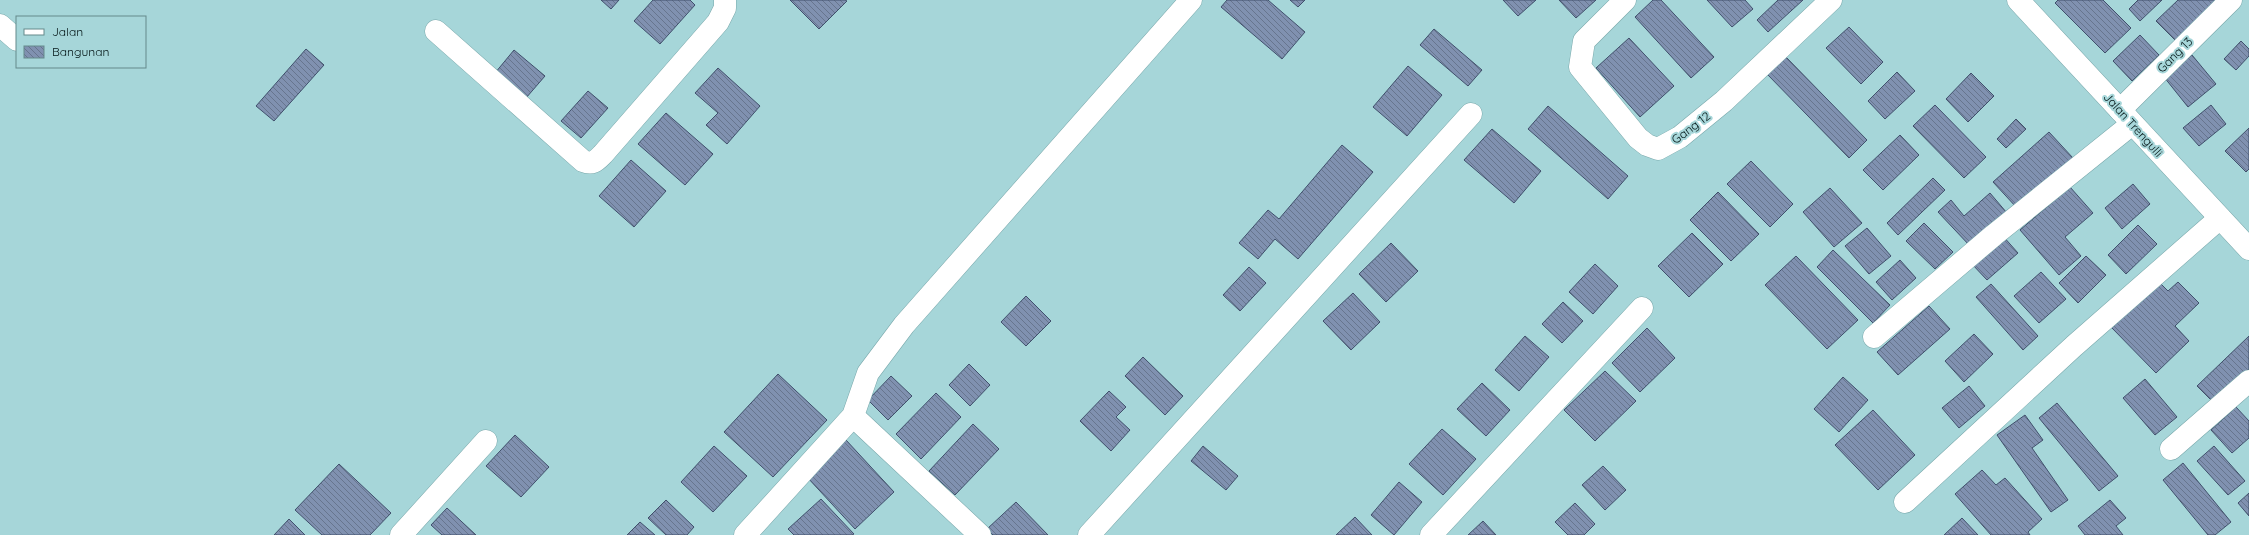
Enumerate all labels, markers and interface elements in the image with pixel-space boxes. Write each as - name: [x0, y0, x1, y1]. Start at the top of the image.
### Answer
- legend: [16, 16, 146, 68]
- text: Jalan: [52, 24, 83, 39]
- street label: Gang 13: [2154, 34, 2196, 76]
- text: Bangunan: [52, 44, 109, 59]
- street label: Jalan Trengulli: [2101, 89, 2166, 160]
- street label: Gang 12: [1668, 108, 1713, 147]

